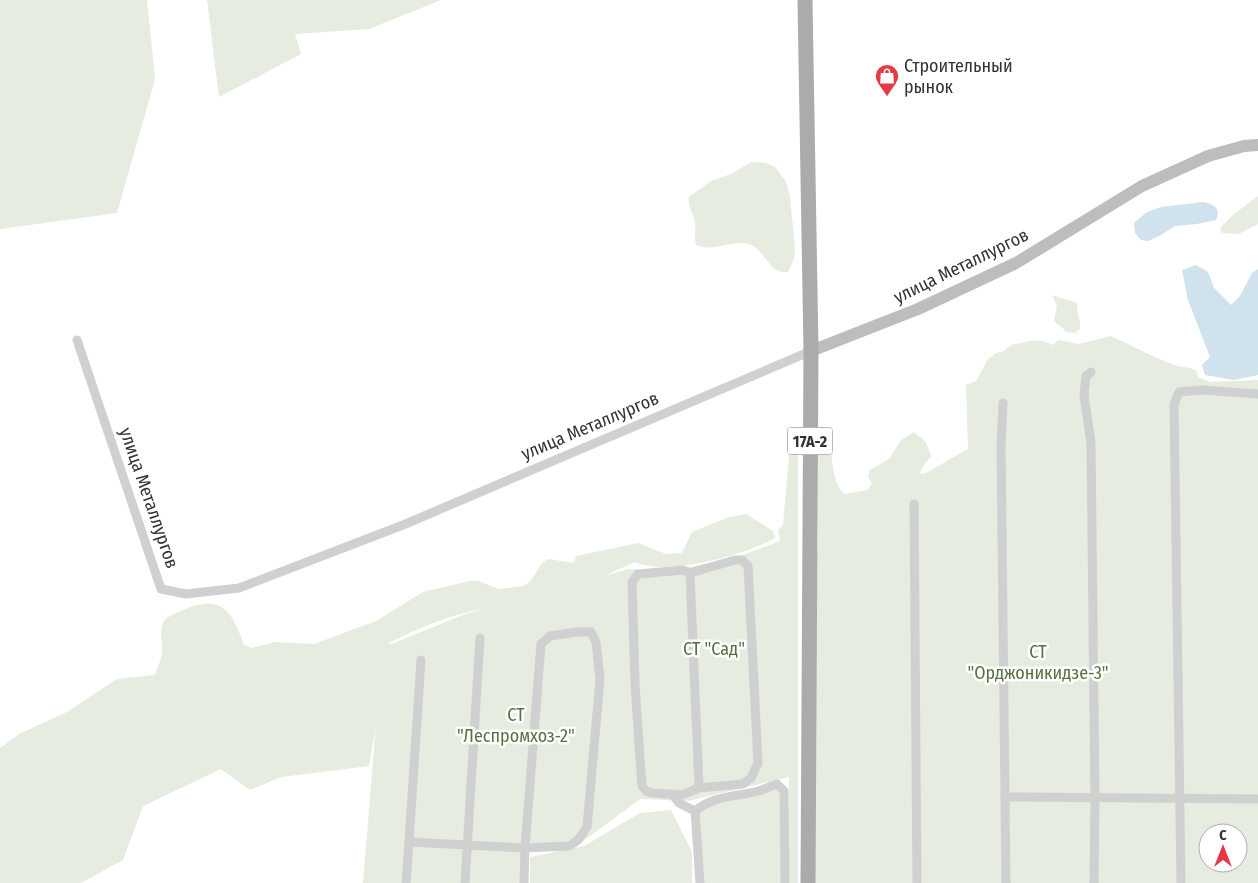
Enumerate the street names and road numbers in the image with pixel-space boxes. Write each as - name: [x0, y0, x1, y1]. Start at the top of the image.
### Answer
- street label: улица Металлургов: [890, 224, 1032, 308]
- street label: улица Металлургов: [518, 387, 662, 465]
- street label: улица Металлургов: [115, 425, 183, 571]
- road number: 17А-2: [788, 428, 832, 454]

